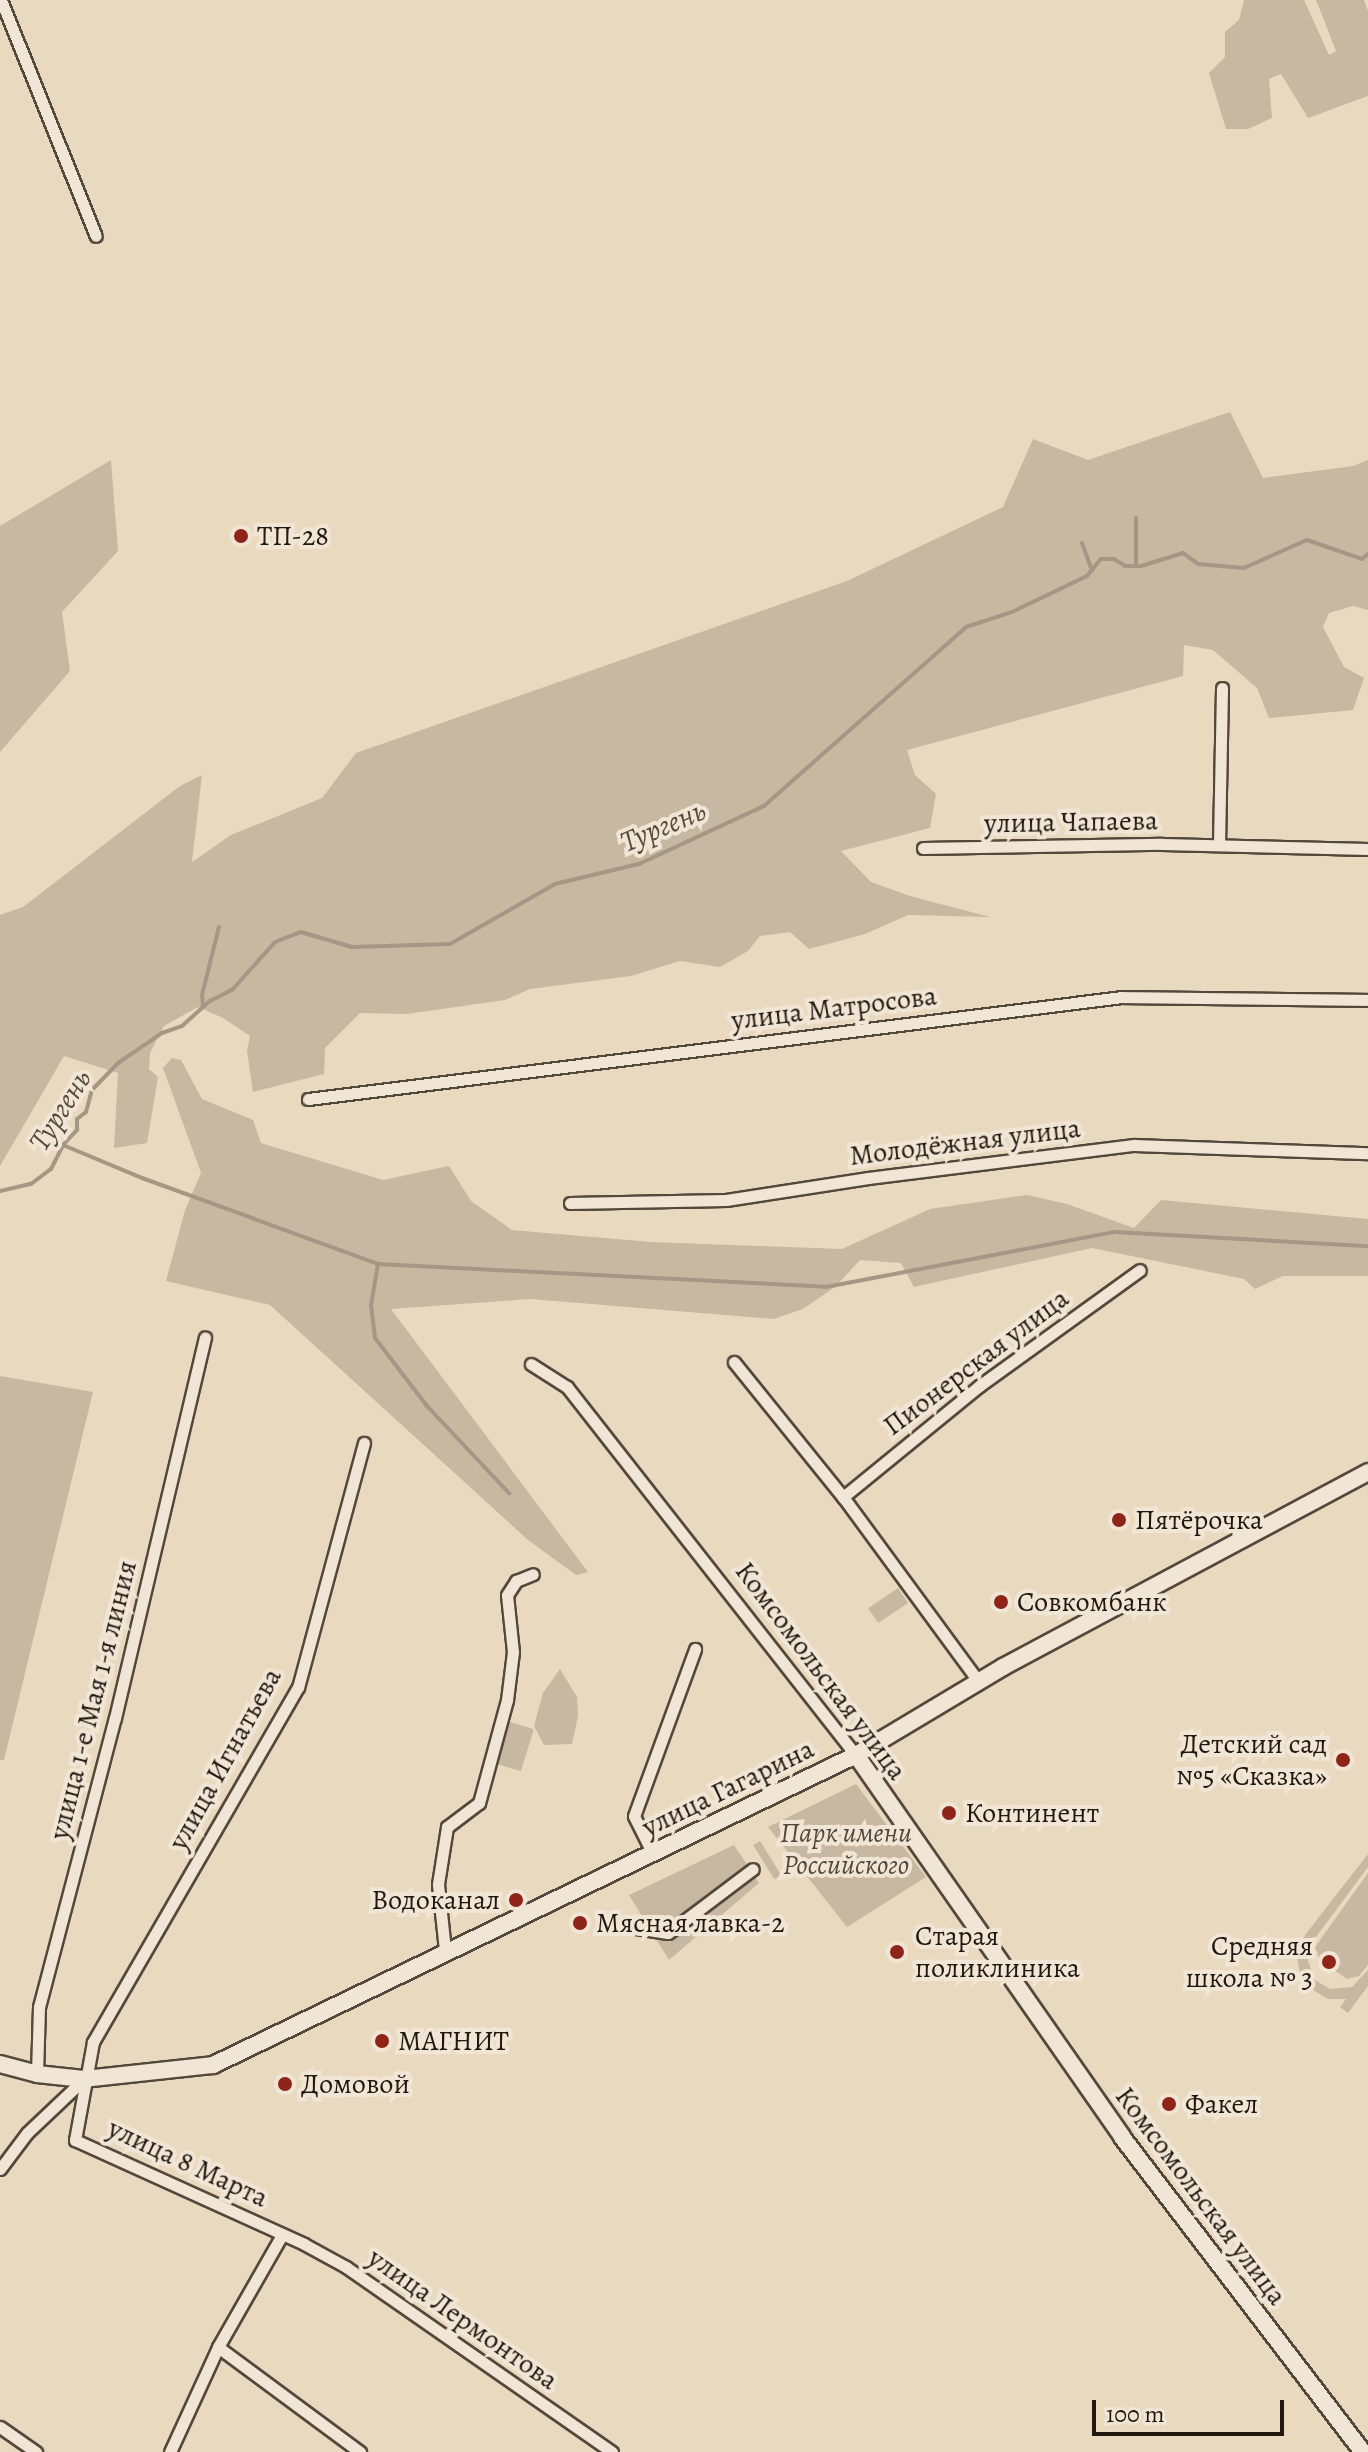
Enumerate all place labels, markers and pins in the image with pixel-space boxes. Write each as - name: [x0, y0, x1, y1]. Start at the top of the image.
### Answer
- place label: ТП-28: [257, 519, 329, 553]
- marker: ТП-28: [232, 527, 250, 545]
- place label: Пятёрочка: [1135, 1503, 1263, 1537]
- marker: Пятёрочка: [1110, 1511, 1128, 1529]
- place label: Совкомбанк: [1017, 1585, 1167, 1619]
- marker: Совкомбанк: [992, 1593, 1010, 1611]
- place label: Детский сад №5 «Сказка»: [1176, 1727, 1327, 1793]
- marker: Детский сад №5 «Сказка»: [1334, 1751, 1352, 1769]
- place label: Континент: [965, 1796, 1099, 1830]
- marker: Континент: [940, 1804, 958, 1822]
- place label: Водоканал: [371, 1883, 500, 1917]
- marker: Водоканал: [507, 1891, 525, 1909]
- place label: Мясная лавка-2: [596, 1906, 785, 1940]
- marker: Мясная лавка-2: [571, 1914, 589, 1932]
- place label: Старая поликлиника: [915, 1919, 1080, 1985]
- place label: Средняя школа № 3: [1186, 1929, 1313, 1995]
- marker: Старая поликлиника: [886, 1941, 908, 1963]
- marker: Средняя школа № 3: [1320, 1953, 1338, 1971]
- place label: МАГНИТ: [398, 2024, 509, 2058]
- marker: МАГНИТ: [373, 2032, 391, 2050]
- place label: Домовой: [301, 2067, 410, 2101]
- marker: Домовой: [276, 2075, 294, 2093]
- place label: Факел: [1185, 2087, 1258, 2121]
- marker: Факел: [1160, 2095, 1178, 2113]

